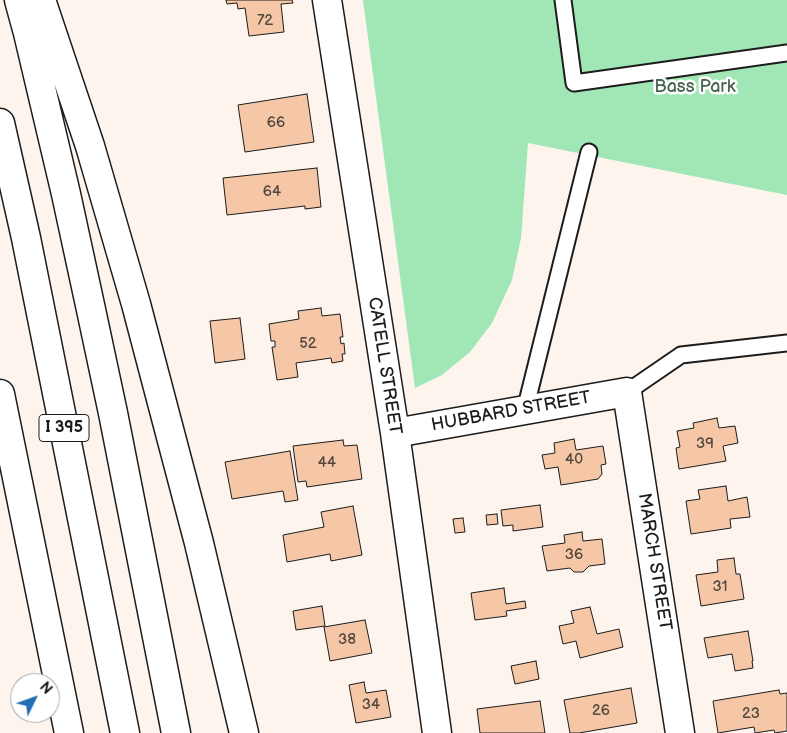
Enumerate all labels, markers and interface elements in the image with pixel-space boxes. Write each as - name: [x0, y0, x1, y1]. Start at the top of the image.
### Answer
- house number: 72: [257, 12, 273, 30]
- park label: Bass Park: [654, 76, 736, 98]
- house number: 66: [267, 114, 285, 132]
- house number: 64: [263, 183, 281, 201]
- street label: CATELL STREET: [362, 296, 406, 436]
- house number: 52: [299, 335, 317, 353]
- street label: HUBBARD STREET: [430, 387, 592, 437]
- road number: I 395: [39, 414, 89, 442]
- house number: 39: [696, 435, 714, 453]
- house number: 40: [565, 451, 583, 469]
- house number: 44: [318, 454, 336, 472]
- street label: MARCH STREET: [632, 492, 676, 632]
- house number: 36: [565, 546, 583, 564]
- house number: 31: [712, 578, 728, 596]
- house number: 38: [338, 631, 356, 649]
- north arrow: [10, 673, 60, 723]
- text: N: [36, 679, 56, 698]
- house number: 34: [362, 696, 380, 714]
- house number: 26: [592, 702, 610, 720]
- house number: 23: [742, 705, 760, 723]

